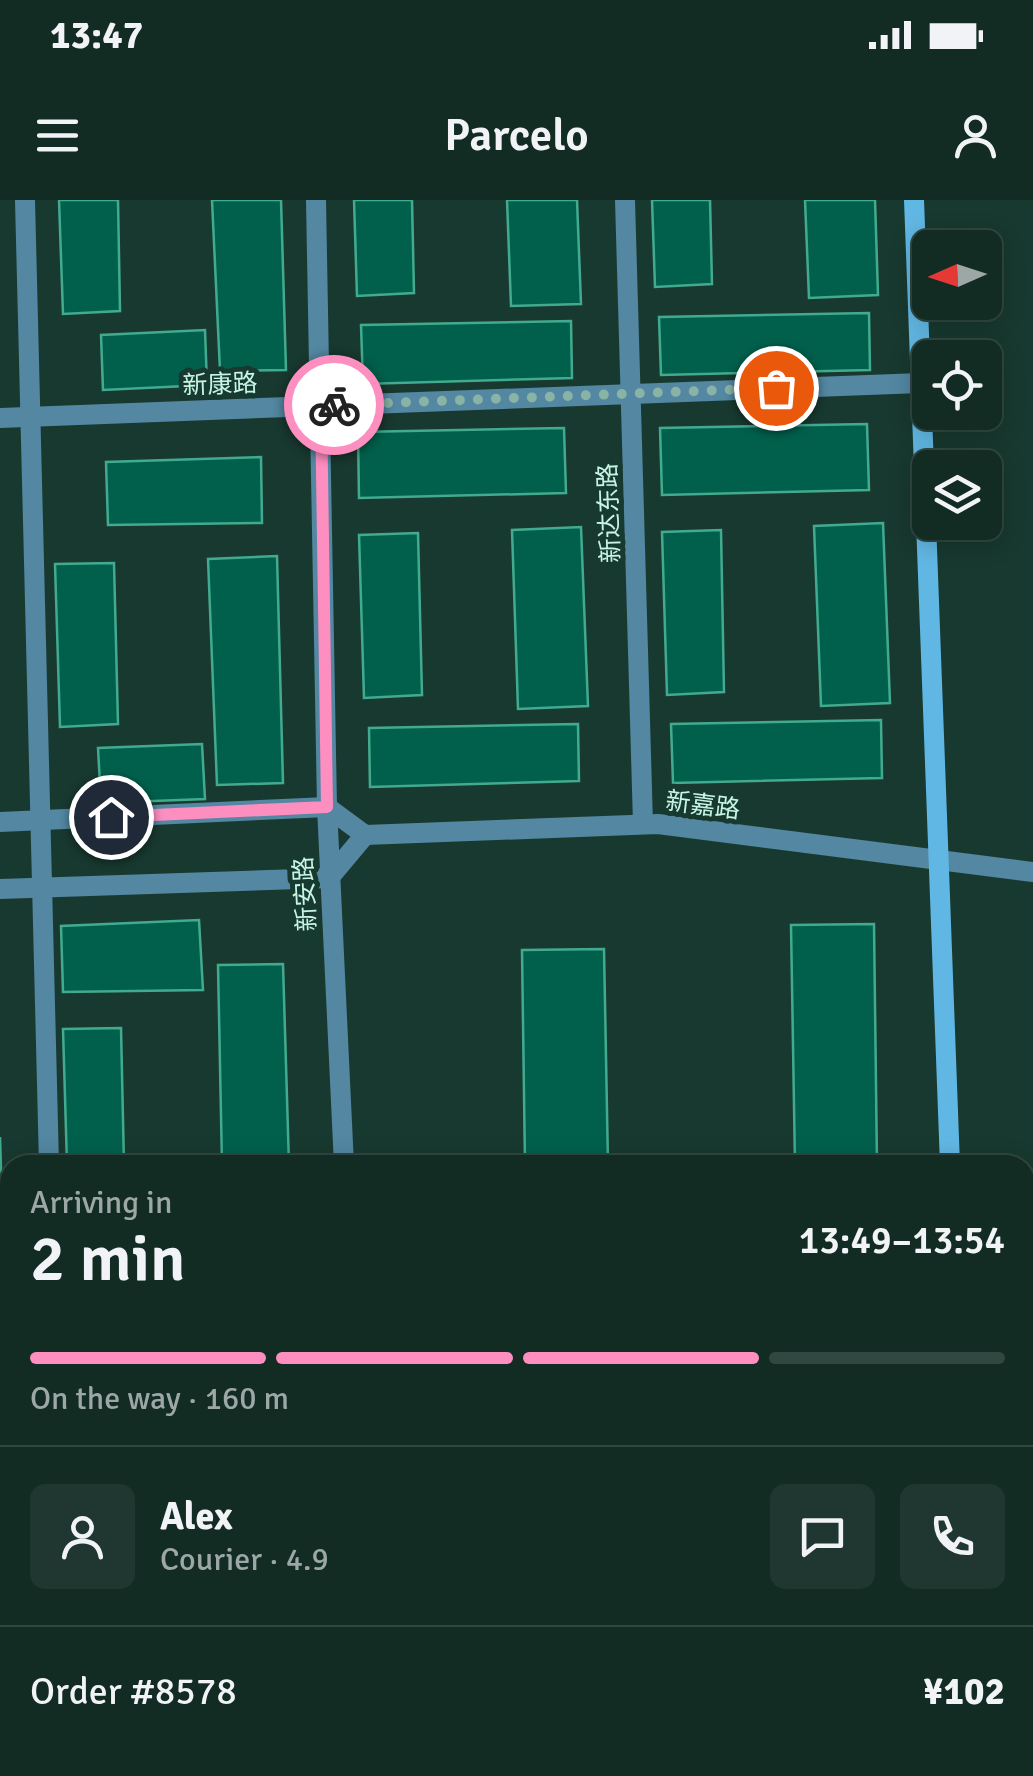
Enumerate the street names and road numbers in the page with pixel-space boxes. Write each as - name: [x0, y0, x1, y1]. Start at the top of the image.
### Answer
- street label: 新康路: [182, 367, 258, 401]
- street label: 新达东路: [592, 462, 626, 564]
- street label: 新嘉路: [664, 785, 742, 825]
- street label: 新安路: [288, 856, 322, 932]

